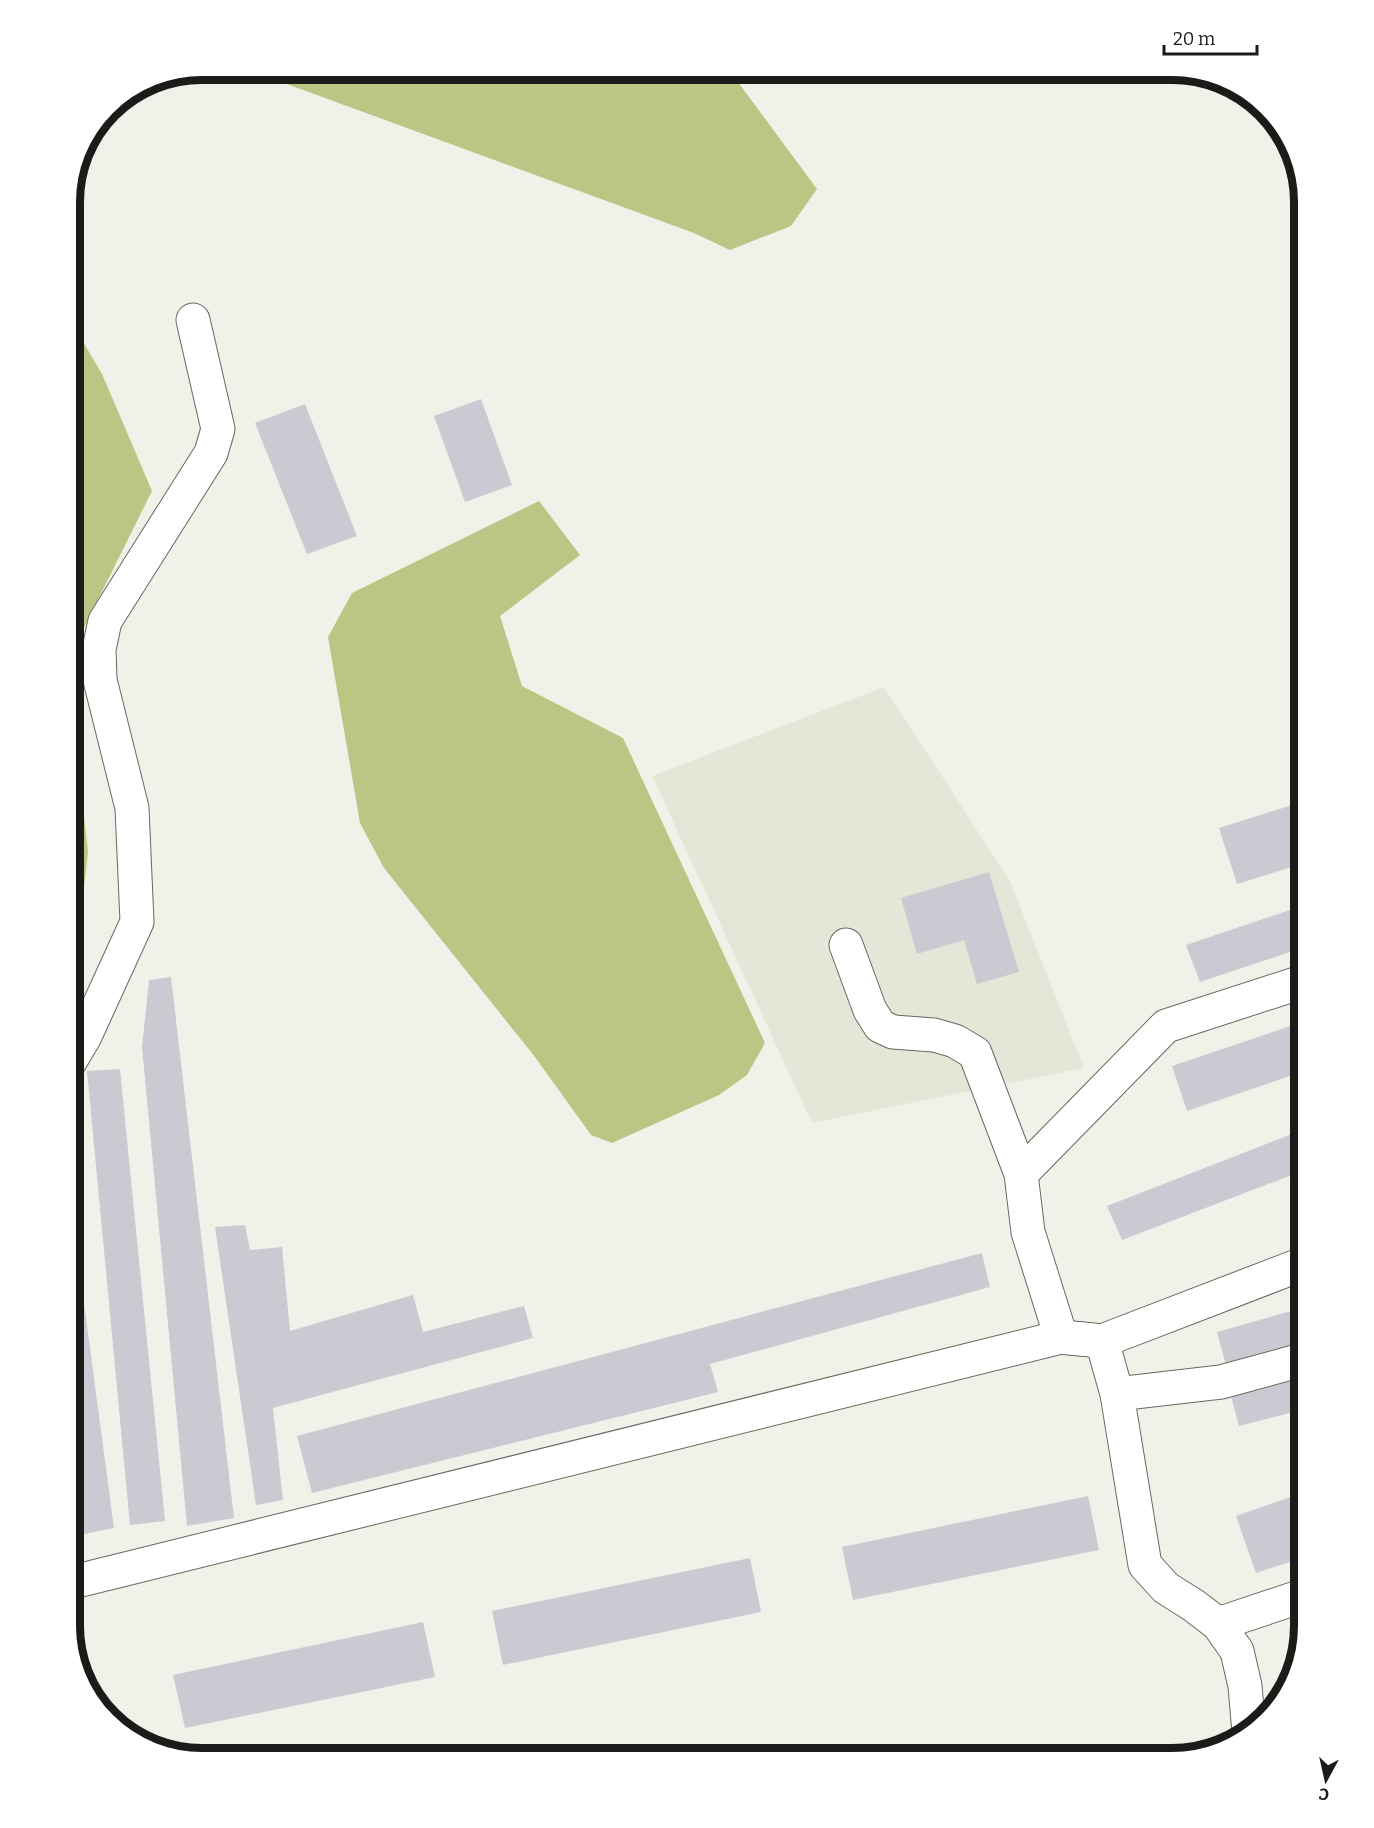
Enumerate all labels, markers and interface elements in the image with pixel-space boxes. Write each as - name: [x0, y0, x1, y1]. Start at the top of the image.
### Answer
- scale bar: [1164, 18, 1257, 56]
- text: 20 m: [1173, 28, 1215, 50]
- north arrow: [1296, 1750, 1356, 1810]
- text: С: [1318, 1784, 1330, 1804]

